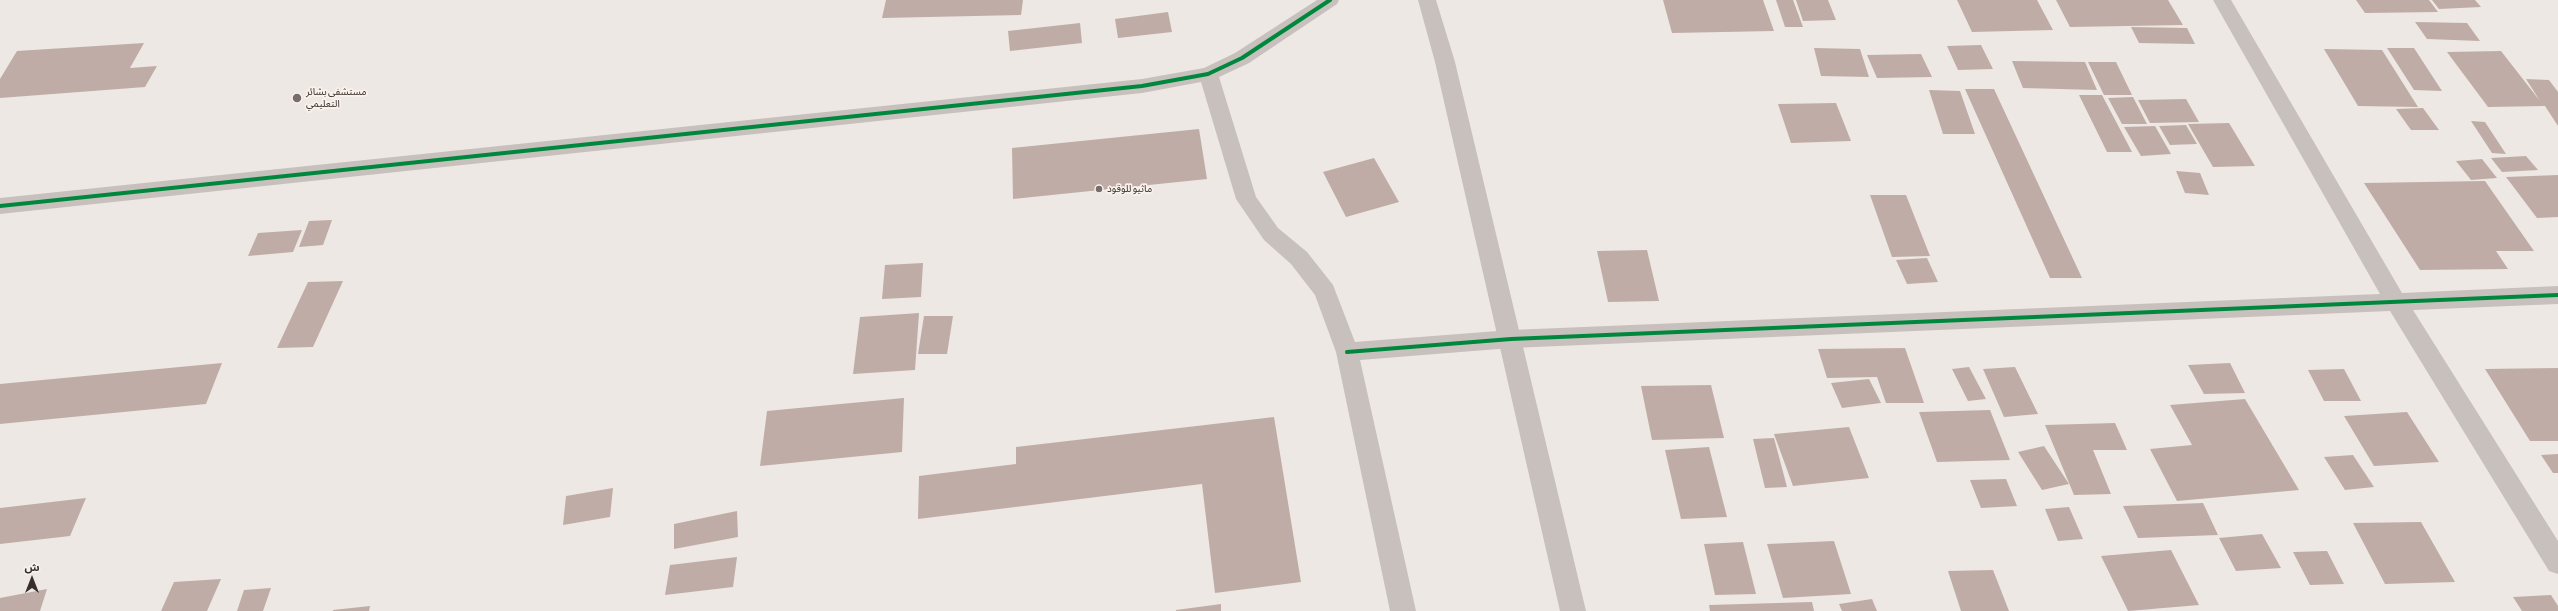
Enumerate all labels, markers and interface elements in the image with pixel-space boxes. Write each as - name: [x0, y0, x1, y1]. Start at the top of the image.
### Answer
- place label: مستشفى بشائر التعليمي: [306, 86, 366, 110]
- marker: مستشفى بشائر التعليمي: [291, 92, 303, 104]
- place label: ماثيو للوقود: [1107, 183, 1152, 195]
- marker: ماثيو للوقود: [1094, 184, 1104, 194]
- north arrow: [12, 559, 52, 599]
- text: ش: [24, 561, 40, 573]

